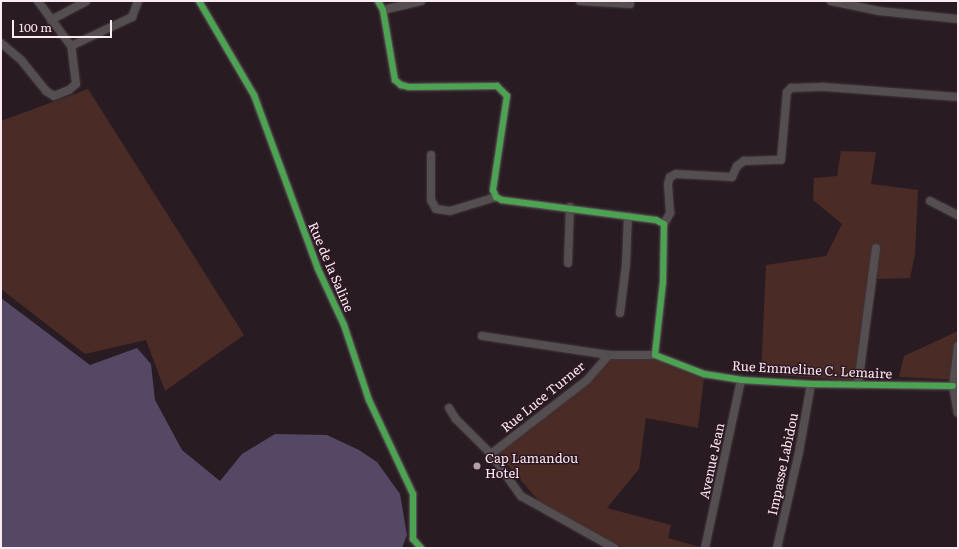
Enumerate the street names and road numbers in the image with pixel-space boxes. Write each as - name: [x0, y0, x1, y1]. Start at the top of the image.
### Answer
- street label: Rue de la Saline: [305, 220, 357, 314]
- street label: Rue Luce Turner: [498, 358, 588, 436]
- street label: Rue Emmeline C. Lemaire: [731, 358, 893, 382]
- street label: Impasse Labidou: [765, 411, 801, 517]
- street label: Avenue Jean: [696, 422, 728, 500]

